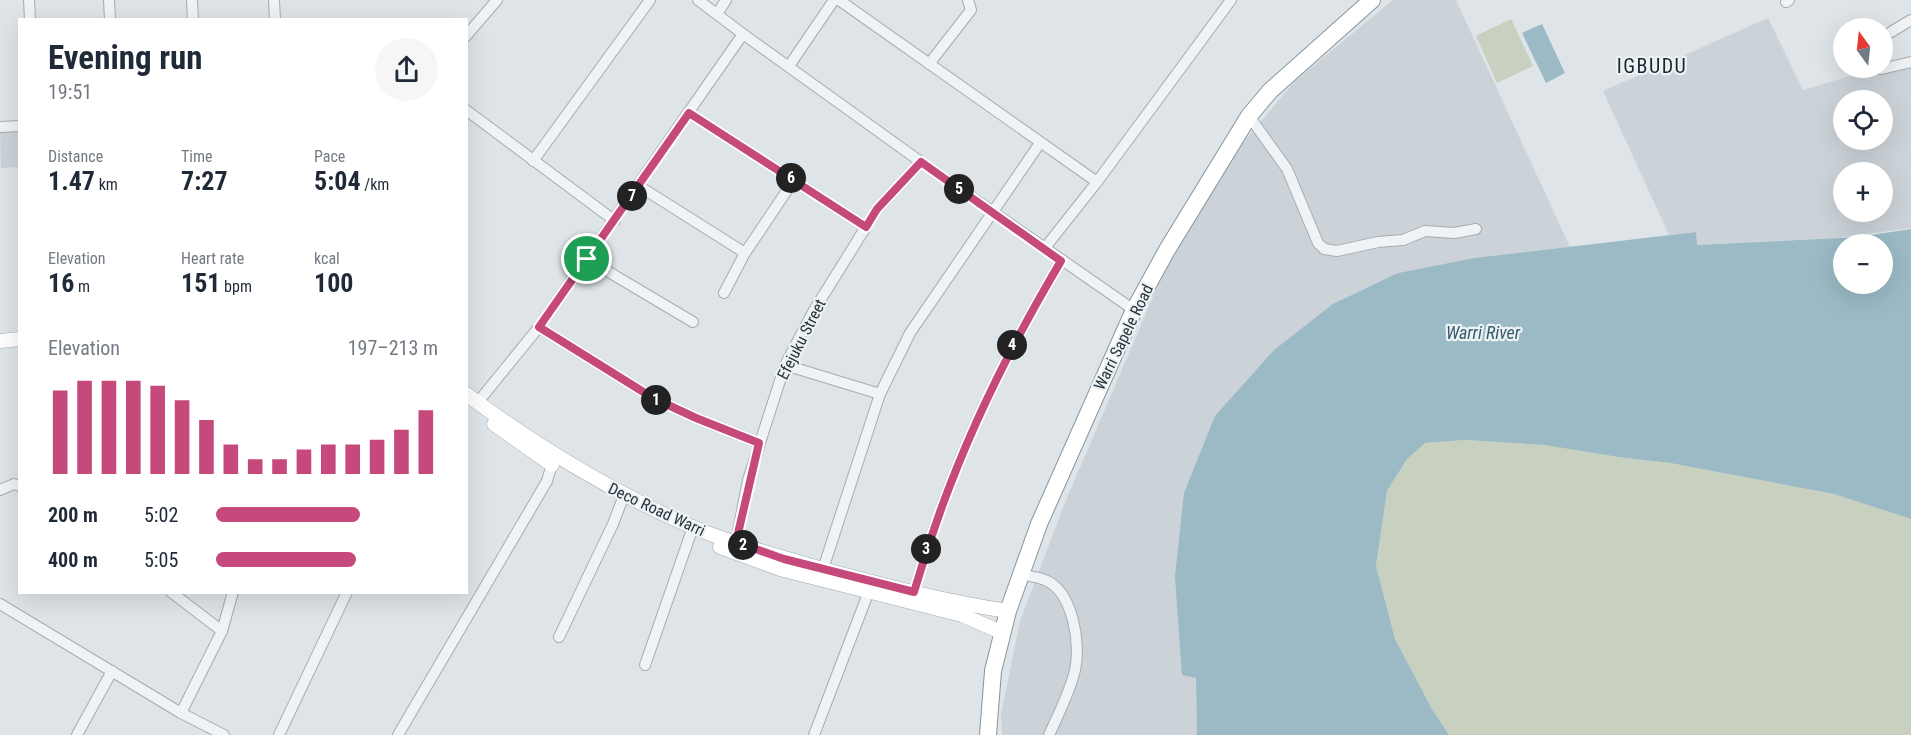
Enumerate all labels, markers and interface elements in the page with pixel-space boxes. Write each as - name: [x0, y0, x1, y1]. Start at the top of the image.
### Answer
- north arrow: [1833, 18, 1893, 78]
- map controls: [1833, 18, 1893, 294]
- text: Evening run: [48, 38, 203, 77]
- button: share: [375, 38, 438, 101]
- district label: IGBUDU: [1617, 54, 1687, 78]
- text: 19:51: [48, 80, 92, 104]
- button: locate: [1833, 90, 1893, 150]
- text: Distance: [48, 147, 103, 166]
- text: Time: [181, 147, 213, 166]
- text: Pace: [314, 147, 345, 166]
- button: +: [1833, 162, 1893, 222]
- pin: 6: [776, 163, 806, 193]
- text: 1.47: [48, 166, 95, 196]
- text: 7:27: [181, 166, 228, 196]
- text: 5:04: [314, 166, 361, 196]
- text: 6: [787, 168, 795, 187]
- pin: 5: [944, 174, 974, 204]
- text: km: [95, 175, 118, 194]
- text: /km: [361, 175, 389, 194]
- text: 5: [955, 179, 963, 198]
- pin: 7: [617, 181, 647, 211]
- text: 7: [628, 186, 636, 205]
- pin: [561, 233, 612, 284]
- button: −: [1833, 234, 1893, 294]
- icon: arrive: [570, 242, 603, 275]
- text: Elevation: [48, 249, 106, 268]
- text: Heart rate: [181, 249, 244, 268]
- text: kcal: [314, 249, 340, 268]
- text: 16: [48, 268, 74, 298]
- text: 151: [181, 268, 220, 298]
- text: 100: [314, 268, 353, 298]
- text: m: [74, 277, 90, 296]
- text: bpm: [220, 277, 252, 296]
- street label: Warri Sapele Road: [1090, 281, 1157, 393]
- street label: Efejuku Street: [773, 296, 830, 383]
- water label: Warri River: [1446, 322, 1521, 343]
- pin: 4: [997, 330, 1027, 360]
- text: 4: [1008, 335, 1016, 354]
- text: Elevation: [48, 336, 120, 360]
- text: 197–213 m: [348, 336, 438, 360]
- pin: 1: [641, 385, 671, 415]
- text: 1: [652, 390, 660, 409]
- street label: Deco Road Warri: [605, 479, 708, 540]
- text: 200 m: [48, 503, 98, 527]
- text: 5:02: [144, 503, 178, 527]
- pin: 2: [728, 530, 758, 560]
- pin: 3: [911, 534, 941, 564]
- text: 2: [739, 535, 747, 554]
- text: 3: [922, 539, 930, 558]
- text: 400 m: [48, 548, 98, 572]
- text: 5:05: [144, 548, 178, 572]

